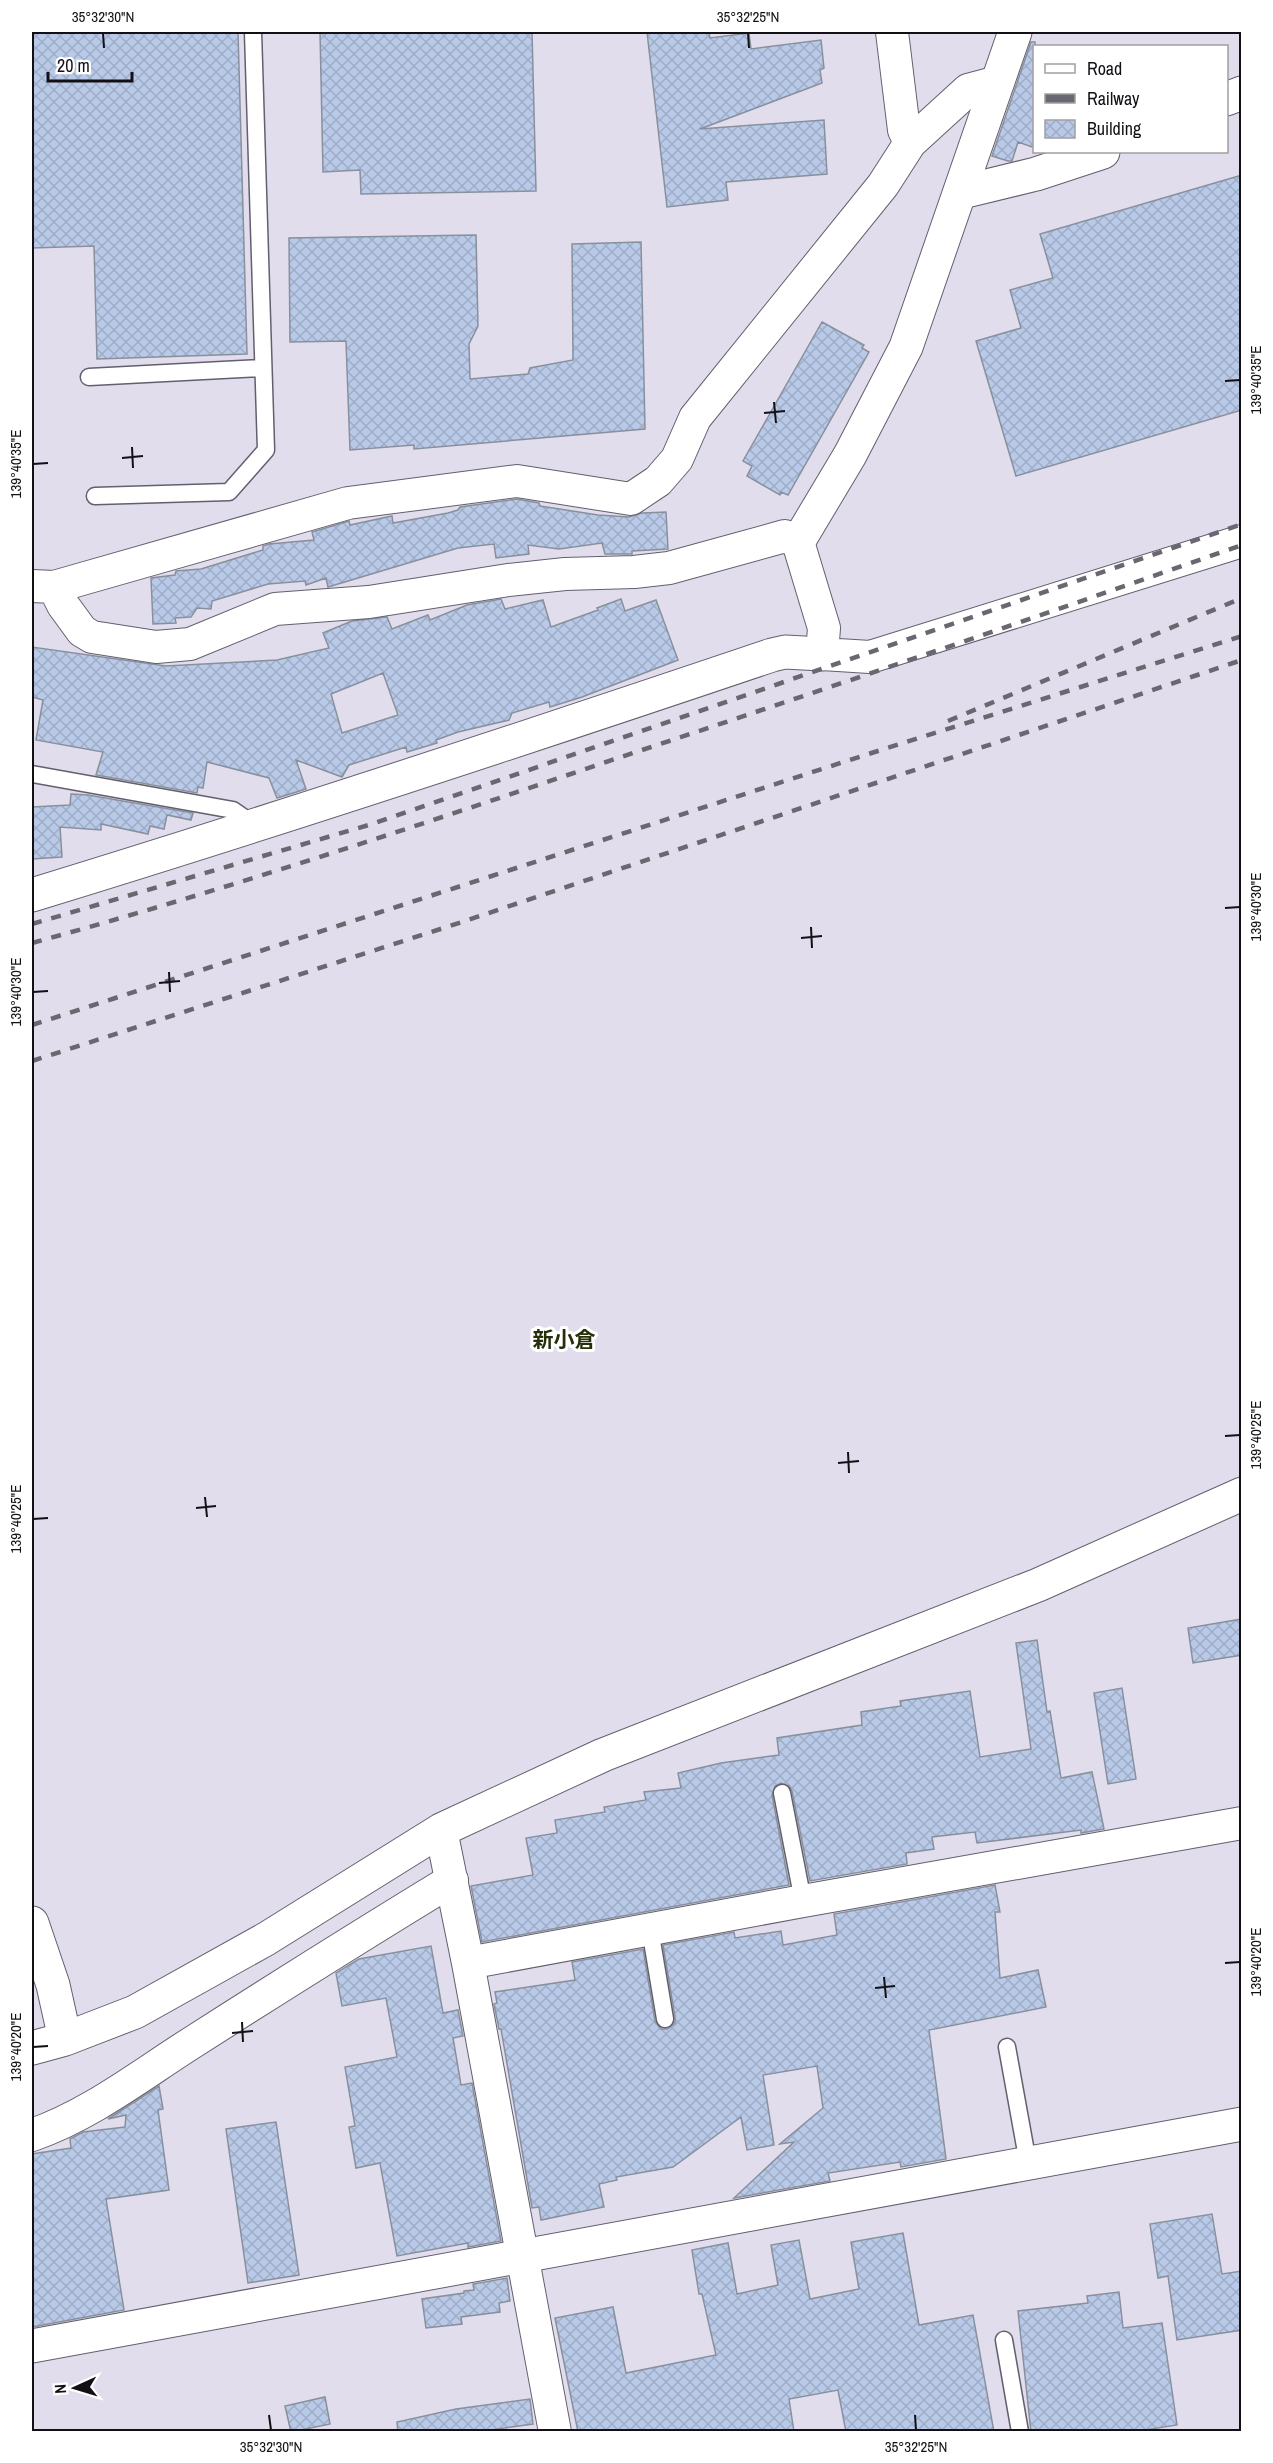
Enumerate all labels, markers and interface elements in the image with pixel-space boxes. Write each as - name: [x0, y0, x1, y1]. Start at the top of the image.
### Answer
- text: 35°32'30"N: [72, 6, 134, 27]
- text: 35°32'25"N: [717, 6, 779, 27]
- scale bar: [48, 45, 132, 83]
- legend: [1033, 45, 1228, 153]
- text: 20 m: [57, 53, 90, 78]
- text: Road: [1087, 56, 1122, 81]
- text: Railway: [1087, 86, 1140, 111]
- text: Building: [1087, 116, 1142, 141]
- text: 139°40'35"E: [1245, 346, 1266, 414]
- text: 139°40'35"E: [5, 430, 26, 498]
- text: 139°40'30"E: [1245, 873, 1266, 941]
- text: 139°40'30"E: [5, 958, 26, 1026]
- district label: 新小倉: [533, 1325, 596, 1354]
- text: 139°40'25"E: [1245, 1401, 1266, 1469]
- text: 139°40'25"E: [5, 1485, 26, 1553]
- text: 139°40'20"E: [1245, 1928, 1266, 1996]
- text: 139°40'20"E: [5, 2013, 26, 2081]
- north arrow: [45, 2358, 105, 2418]
- text: N: [49, 2384, 71, 2395]
- text: 35°32'30"N: [240, 2436, 302, 2457]
- text: 35°32'25"N: [885, 2436, 947, 2457]

